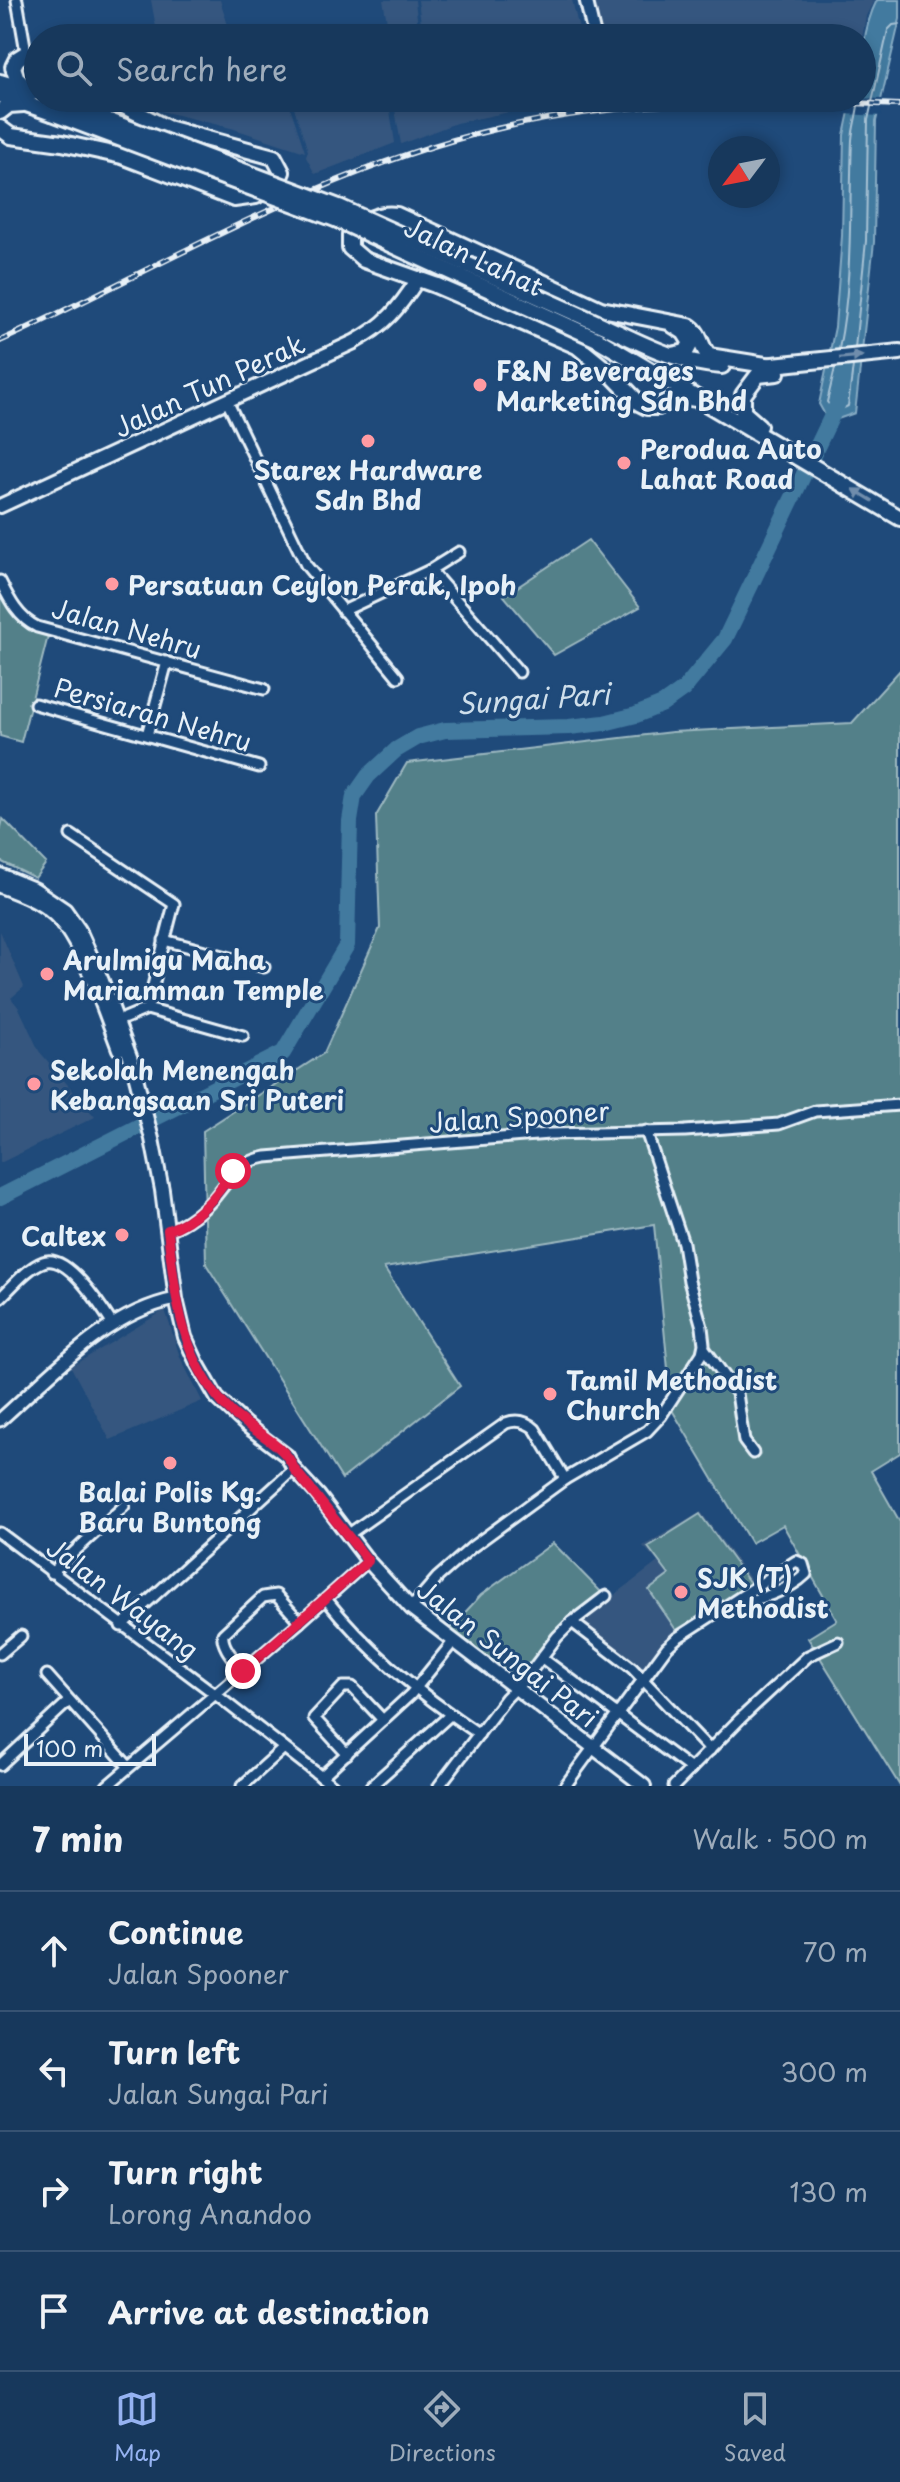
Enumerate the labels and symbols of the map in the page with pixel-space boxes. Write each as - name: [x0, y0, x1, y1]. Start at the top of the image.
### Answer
- north arrow: [708, 136, 780, 208]
- street label: Jalan Lahat: [398, 207, 550, 305]
- street label: Jalan Tun Perak: [107, 324, 311, 446]
- one-way arrow: [839, 350, 864, 363]
- place label: F&N Beverages Marketing Sdn Bhd: [496, 351, 747, 420]
- marker: F&N Beverages Marketing Sdn Bhd: [471, 376, 489, 394]
- place label: Perodua Auto Lahat Road: [640, 429, 822, 498]
- marker: Starex Hardware Sdn Bhd: [359, 432, 377, 450]
- place label: Starex Hardware Sdn Bhd: [254, 450, 482, 519]
- marker: Perodua Auto Lahat Road: [615, 454, 633, 472]
- one-way arrow: [852, 488, 874, 502]
- place label: Persatuan Ceylon Perak, Ipoh: [128, 565, 517, 604]
- marker: Persatuan Ceylon Perak, Ipoh: [103, 575, 121, 593]
- street label: Jalan Nehru: [48, 588, 206, 668]
- street label: Persiaran Nehru: [50, 667, 256, 761]
- water label: Sungai Pari: [455, 671, 615, 725]
- place label: Arulmigu Maha Mariamman Temple: [62, 940, 324, 1009]
- marker: Arulmigu Maha Mariamman Temple: [38, 965, 56, 983]
- place label: Sekolah Menengah Kebangsaan Sri Puteri: [50, 1050, 344, 1119]
- marker: Sekolah Menengah Kebangsaan Sri Puteri: [25, 1075, 43, 1093]
- street label: Jalan Spooner: [428, 1090, 611, 1142]
- route start: [215, 1153, 251, 1189]
- place label: Caltex: [21, 1216, 106, 1255]
- marker: Caltex: [113, 1226, 131, 1244]
- place label: Tamil Methodist Church: [566, 1360, 777, 1429]
- marker: Tamil Methodist Church: [541, 1385, 559, 1403]
- marker: Balai Polis Kg. Baru Buntong: [161, 1454, 179, 1472]
- place label: Balai Polis Kg. Baru Buntong: [78, 1472, 262, 1541]
- street label: Jalan Wayang: [39, 1528, 207, 1668]
- place label: SJK (T) Methodist: [697, 1558, 829, 1627]
- street label: Jalan Sungai Pari: [409, 1570, 607, 1736]
- marker: SJK (T) Methodist: [672, 1583, 690, 1601]
- route end: [225, 1653, 261, 1689]
- scale bar: [24, 1730, 156, 1766]

